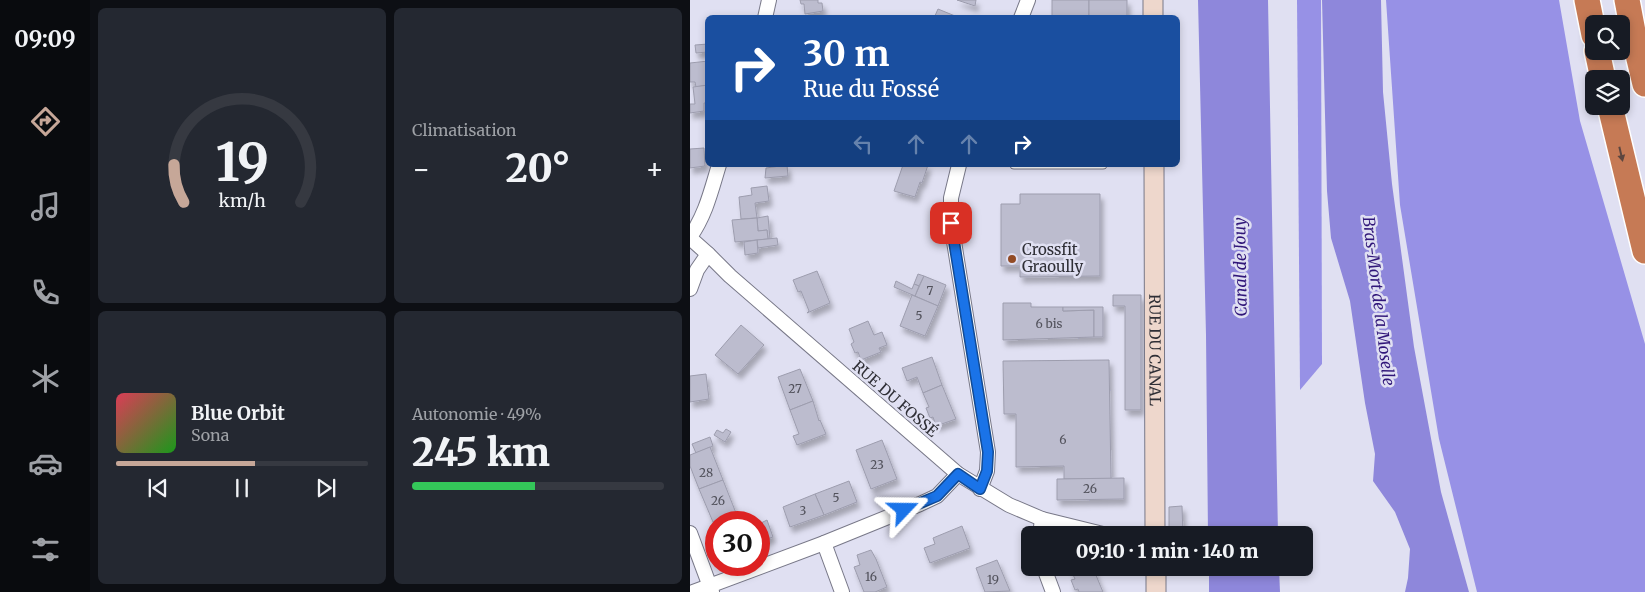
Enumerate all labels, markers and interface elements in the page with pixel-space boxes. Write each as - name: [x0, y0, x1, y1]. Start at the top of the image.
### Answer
- map controls: [1585, 15, 1630, 115]
- button: search: [1585, 15, 1630, 60]
- text: 09:09: [14, 25, 76, 53]
- text: 30 m: [803, 32, 889, 76]
- icon: right: [720, 35, 785, 100]
- button: layers: [1585, 70, 1630, 115]
- text: Rue du Fossé: [803, 75, 939, 103]
- icon: directions: [28, 104, 63, 139]
- text: Climatisation: [412, 120, 516, 140]
- text: 19: [215, 130, 269, 195]
- icon: left: [849, 130, 877, 158]
- icon: ahead: [902, 130, 930, 158]
- icon: ahead: [955, 130, 983, 158]
- icon: right: [1008, 130, 1036, 158]
- text: 20°: [506, 145, 570, 192]
- one-way arrow: [1617, 146, 1625, 161]
- text: −: [412, 151, 431, 187]
- text: +: [645, 151, 664, 187]
- icon: music: [28, 189, 63, 224]
- text: km/h: [218, 189, 266, 212]
- pin: [930, 202, 972, 244]
- icon: arrive: [937, 209, 965, 237]
- water label: Bras-Mort de la Moselle: [1359, 215, 1399, 387]
- water label: Canal de Jouy: [1229, 217, 1251, 317]
- place label: Crossfit Graoully: [1022, 240, 1083, 276]
- marker: Crossfit Graoully: [1006, 253, 1018, 265]
- icon: phone: [28, 275, 63, 310]
- house number: 7: [927, 283, 934, 298]
- street label: RUE DU CANAL: [1145, 294, 1165, 407]
- house number: 5: [915, 308, 923, 323]
- house number: 6 bis: [1036, 316, 1063, 331]
- street label: RUE DU FOSSÉ: [849, 356, 943, 441]
- icon: climate: [28, 361, 63, 396]
- house number: 27: [788, 381, 802, 396]
- text: Blue Orbit: [191, 401, 285, 425]
- text: Autonomie · 49%: [412, 404, 542, 424]
- text: Sona: [191, 425, 229, 445]
- text: 245 km: [412, 429, 550, 476]
- house number: 6: [1059, 432, 1067, 447]
- icon: car: [28, 446, 63, 481]
- house number: 23: [870, 457, 884, 472]
- house number: 28: [699, 465, 713, 480]
- icon: previous: [144, 474, 172, 502]
- icon: pause: [228, 474, 256, 502]
- icon: next: [312, 474, 340, 502]
- house number: 26: [1083, 481, 1097, 496]
- position arrow: [877, 483, 929, 535]
- house number: 5: [832, 490, 840, 505]
- house number: 26: [711, 493, 725, 508]
- house number: 3: [800, 503, 807, 518]
- speed limit sign: 30: [705, 511, 770, 576]
- icon: filters: [28, 532, 63, 567]
- text: 09:10 · 1 min · 140 m: [1076, 539, 1258, 563]
- house number: 16: [865, 569, 877, 584]
- house number: 19: [987, 572, 999, 587]

